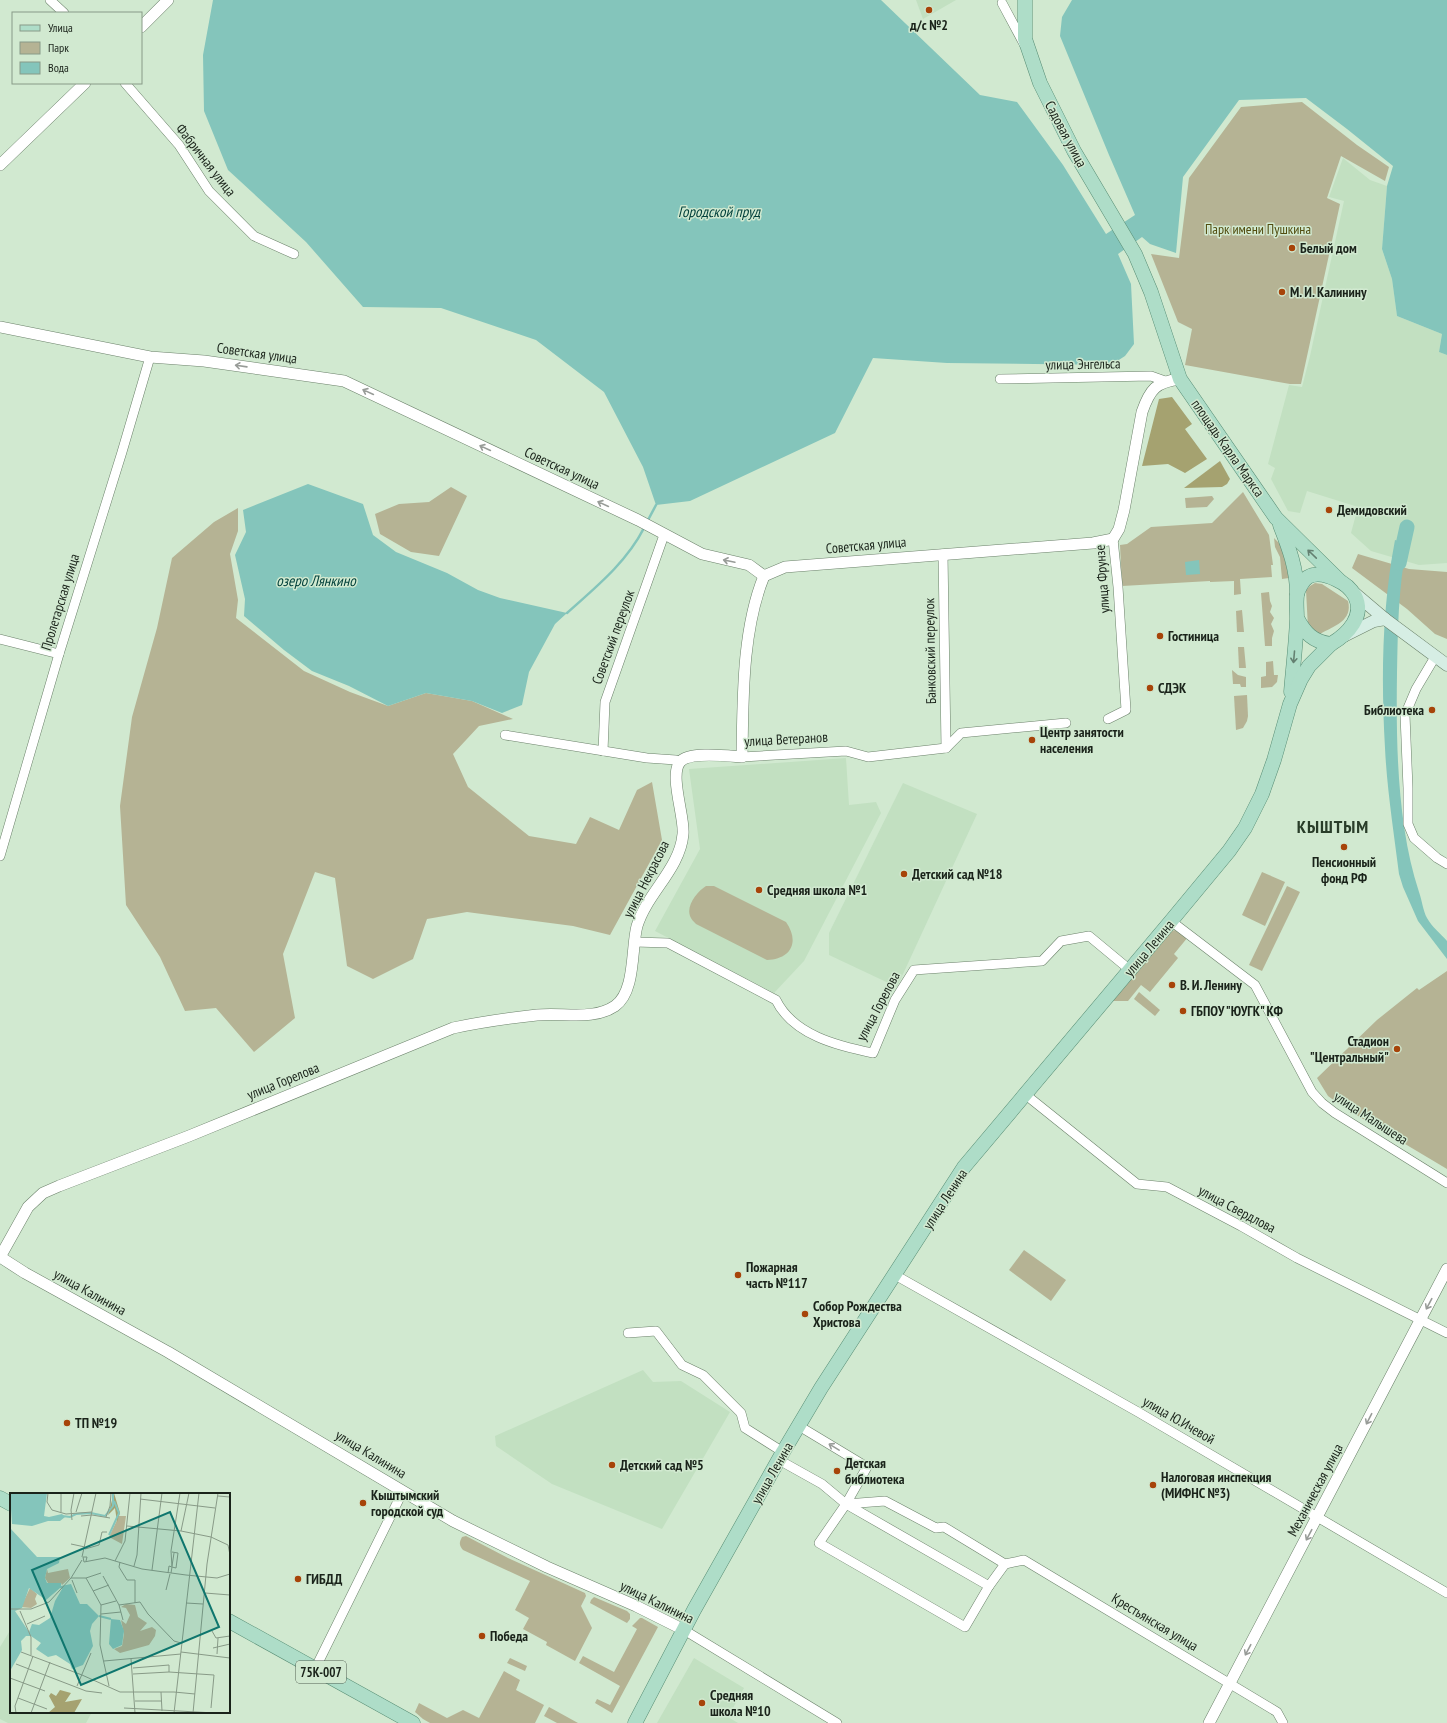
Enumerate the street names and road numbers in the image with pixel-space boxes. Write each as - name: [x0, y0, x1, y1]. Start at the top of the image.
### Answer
- street label: Садовая улица: [1041, 98, 1091, 170]
- street label: Фабричная улица: [172, 120, 240, 200]
- street label: Советская улица: [216, 338, 298, 368]
- street label: улица Энгельса: [1045, 354, 1121, 374]
- street label: площадь Карла Маркса: [1188, 396, 1268, 500]
- street label: Советская улица: [522, 443, 602, 493]
- street label: Советская улица: [825, 533, 907, 557]
- street label: улица Фрунзе: [1091, 544, 1113, 614]
- street label: Пролетарская улица: [37, 551, 83, 653]
- street label: Советский переулок: [588, 587, 639, 687]
- street label: Банковский переулок: [920, 597, 940, 704]
- street label: улица Ветеранов: [744, 728, 829, 750]
- street label: улица Некрасова: [619, 837, 673, 921]
- street label: улица Ленина: [1120, 916, 1178, 980]
- street label: улица Горелова: [852, 968, 904, 1044]
- street label: улица Горелова: [244, 1058, 322, 1104]
- street label: улица Малышева: [1331, 1087, 1411, 1149]
- street label: улица Ленина: [919, 1165, 971, 1233]
- street label: улица Свердлова: [1195, 1181, 1279, 1237]
- street label: улица Калинина: [51, 1265, 129, 1319]
- street label: улица Ю.Ичевой: [1140, 1392, 1218, 1448]
- street label: улица Калинина: [332, 1426, 410, 1482]
- street label: улица Ленина: [747, 1439, 797, 1507]
- street label: Механическая улица: [1283, 1441, 1347, 1539]
- street label: улица Калинина: [617, 1576, 697, 1628]
- street label: Крестьянская улица: [1108, 1589, 1202, 1655]
- road number: 75К-007: [296, 1661, 346, 1683]

